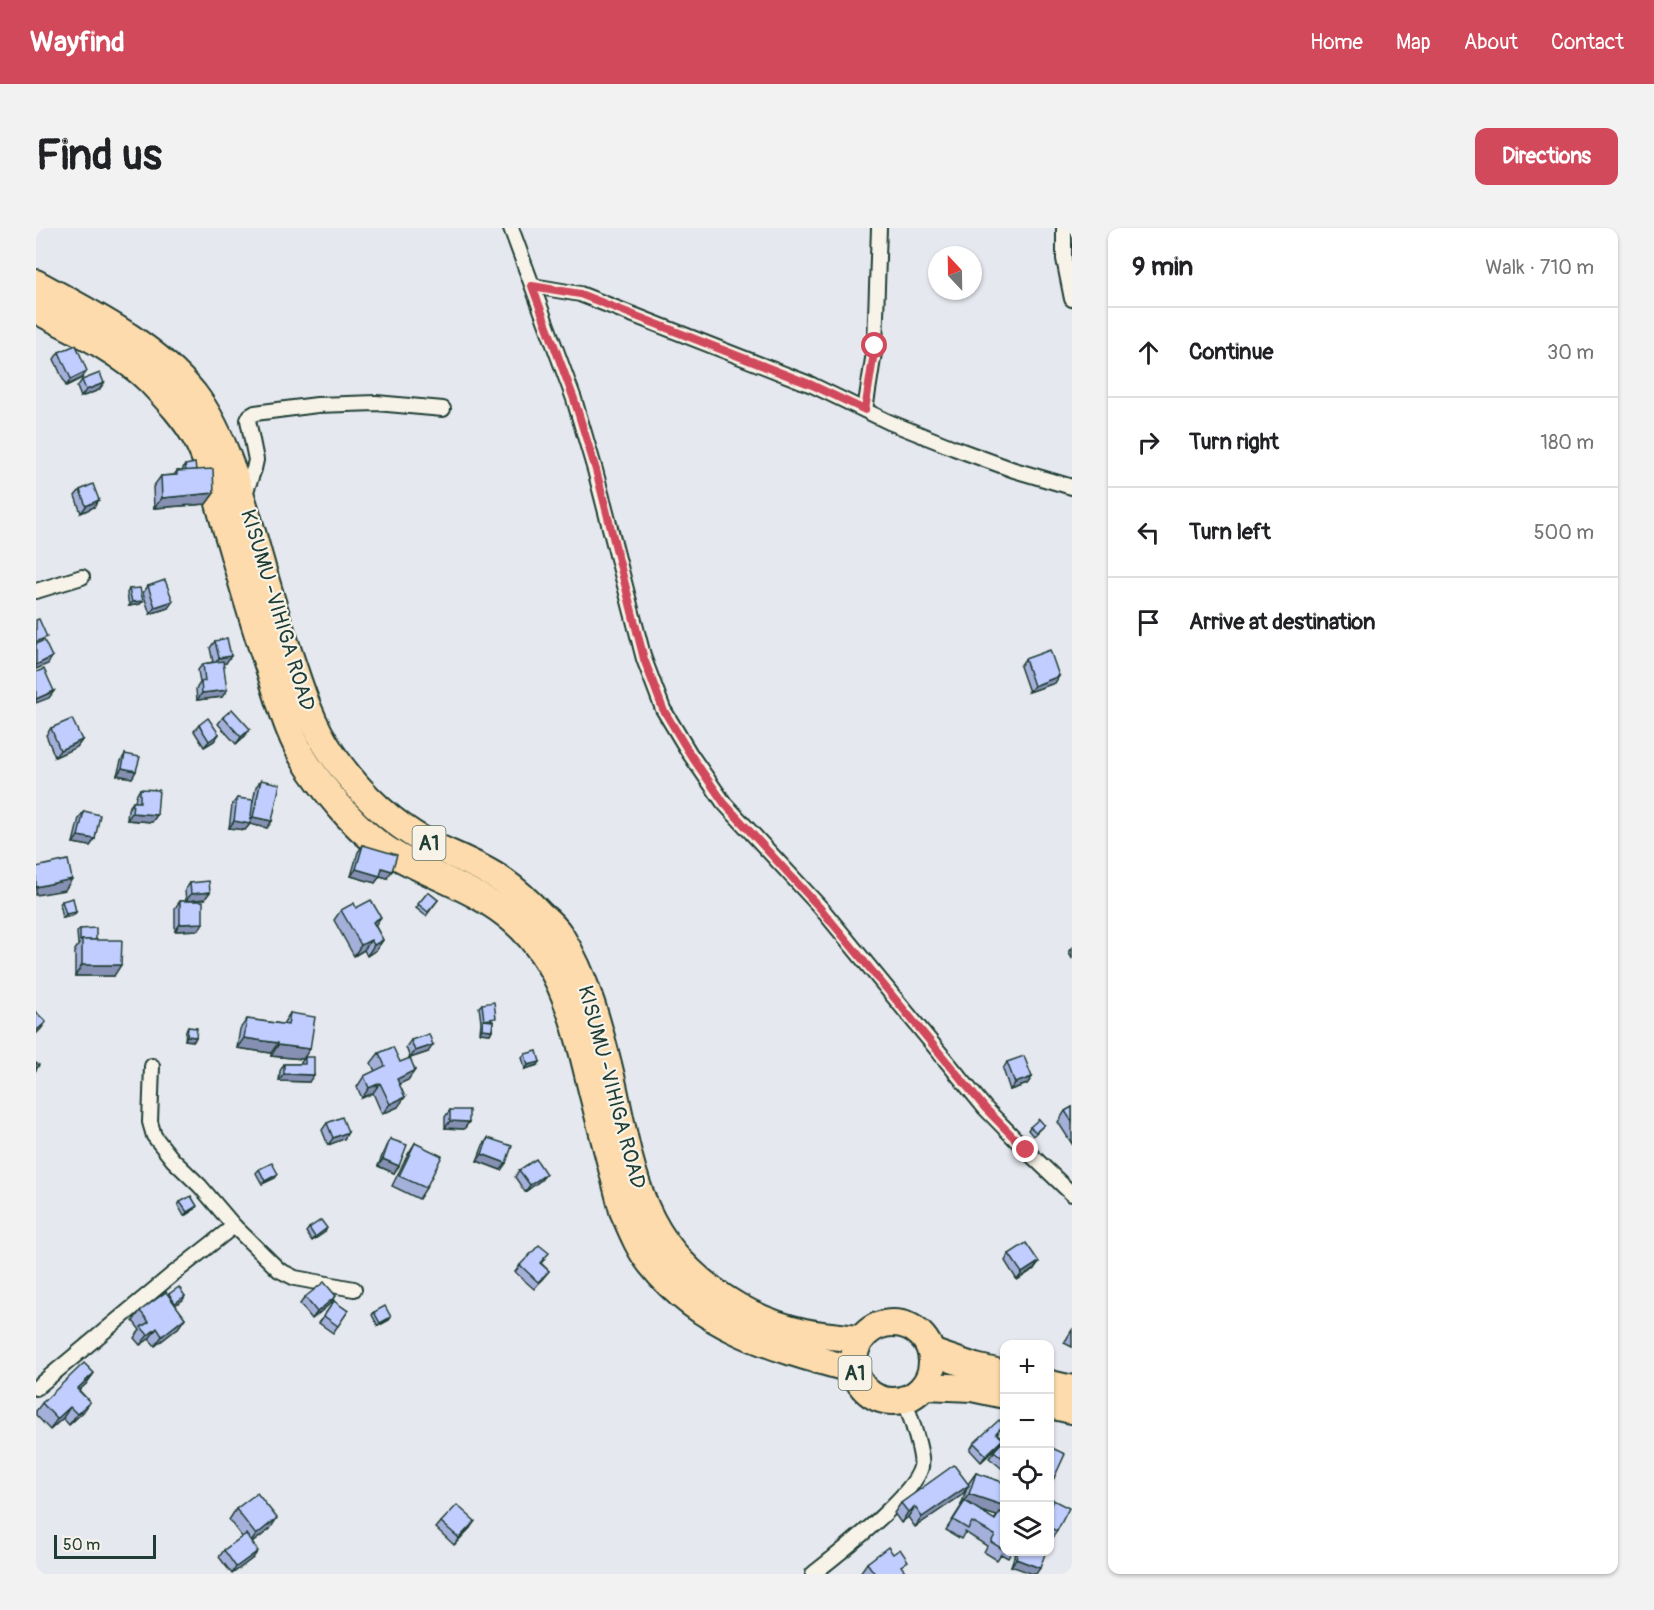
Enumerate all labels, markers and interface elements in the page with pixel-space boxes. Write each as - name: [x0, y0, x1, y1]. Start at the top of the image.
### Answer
- text: Wayfind: [30, 25, 125, 60]
- text: Home: [1310, 29, 1363, 56]
- text: Map: [1396, 29, 1431, 56]
- text: About: [1464, 29, 1518, 56]
- text: Contact: [1551, 29, 1624, 56]
- button: Directions: [1475, 128, 1618, 185]
- text: Find us: [36, 130, 162, 182]
- north arrow: [928, 246, 982, 300]
- text: 9 min: [1132, 251, 1193, 283]
- text: Walk · 710 m: [1485, 255, 1594, 280]
- route start: [861, 332, 887, 358]
- icon: ahead: [1132, 336, 1165, 369]
- text: Continue: [1189, 338, 1273, 366]
- text: 30 m: [1547, 340, 1594, 365]
- icon: right: [1132, 426, 1165, 459]
- text: Turn right: [1189, 428, 1279, 456]
- text: 180 m: [1540, 430, 1594, 455]
- street label: KISUMU -VIHIGA ROAD: [234, 506, 321, 714]
- icon: left: [1132, 516, 1165, 549]
- text: Turn left: [1189, 518, 1271, 546]
- text: 500 m: [1534, 520, 1594, 545]
- icon: arrive: [1132, 606, 1165, 639]
- text: Arrive at destination: [1189, 608, 1375, 636]
- road number: A1: [412, 826, 446, 860]
- street label: KISUMU -VIHIGA ROAD: [571, 983, 652, 1192]
- route end: [1012, 1136, 1038, 1162]
- map controls: [1000, 1340, 1054, 1556]
- button: +: [1000, 1340, 1054, 1394]
- road number: A1: [838, 1356, 872, 1390]
- button: −: [1000, 1394, 1054, 1448]
- button: locate: [1000, 1448, 1054, 1502]
- button: layers: [1000, 1502, 1054, 1556]
- scale bar: [54, 1532, 156, 1560]
- text: 50 m: [63, 1535, 100, 1555]

